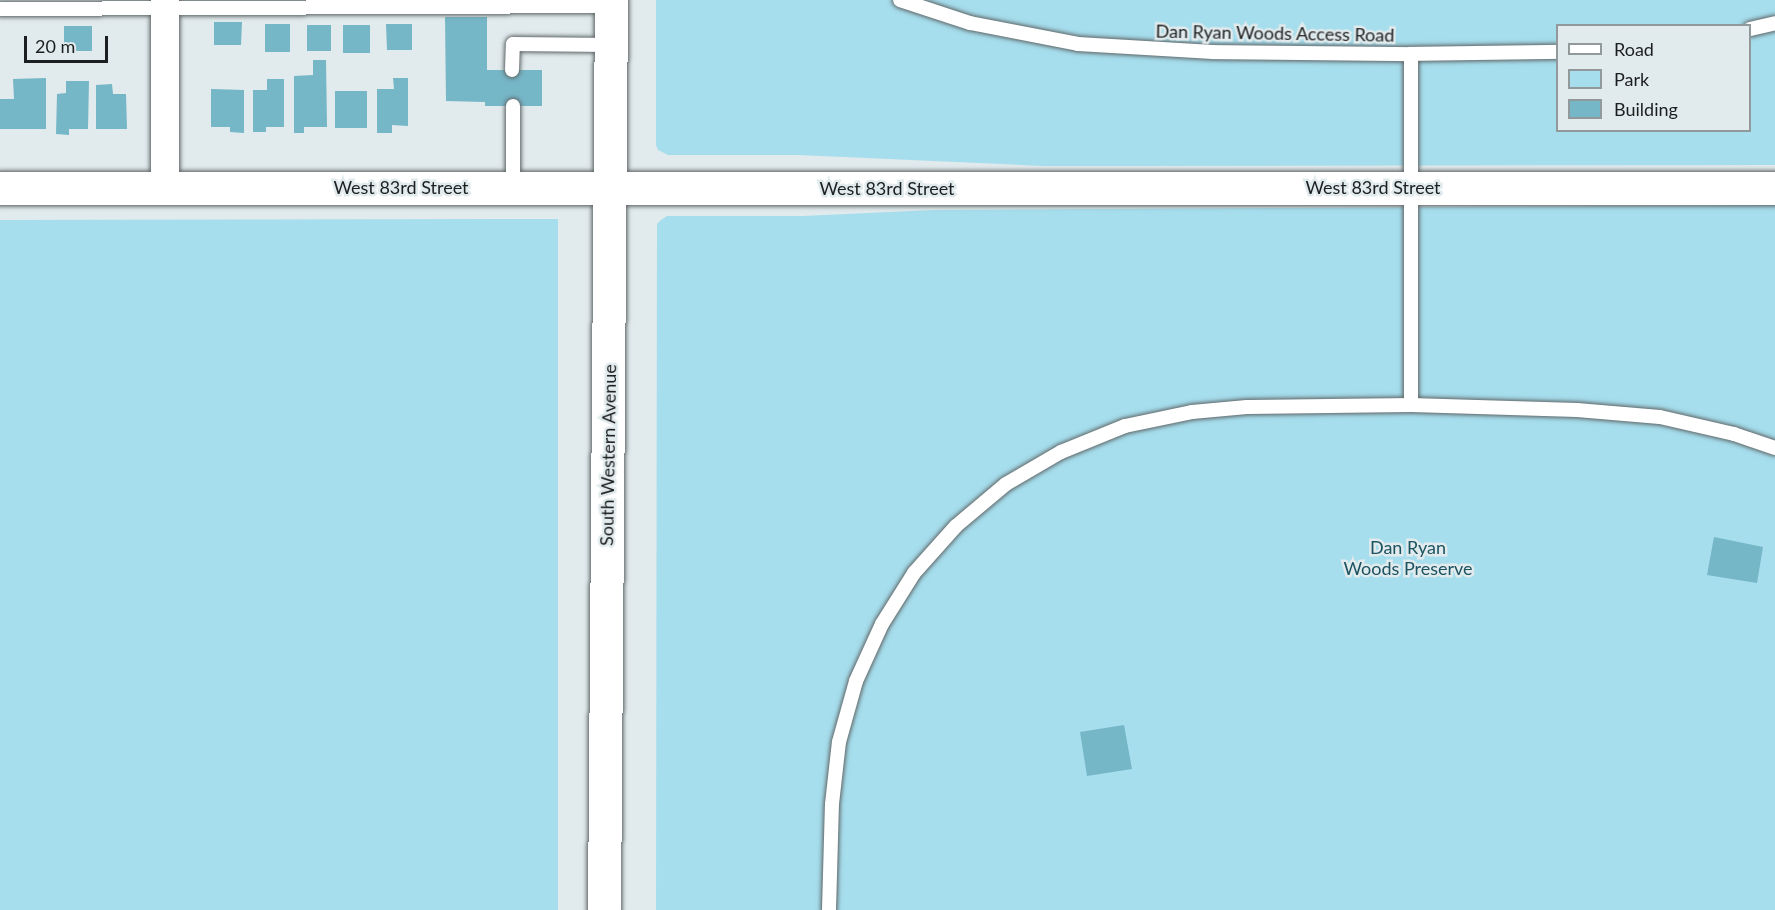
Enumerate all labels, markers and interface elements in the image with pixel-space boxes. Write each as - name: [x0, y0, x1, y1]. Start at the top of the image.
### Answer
- street label: Dan Ryan Woods Access Road: [1155, 20, 1395, 46]
- scale bar: [27, 24, 111, 62]
- legend: [1556, 24, 1751, 132]
- text: 20 m: [35, 35, 75, 57]
- text: Road: [1614, 38, 1654, 60]
- text: Park: [1614, 68, 1649, 90]
- text: Building: [1614, 98, 1678, 120]
- street label: West 83rd Street: [333, 176, 469, 198]
- street label: West 83rd Street: [1305, 176, 1441, 198]
- street label: West 83rd Street: [819, 177, 955, 199]
- street label: South Western Avenue: [596, 363, 620, 547]
- park label: Dan Ryan Woods Preserve: [1343, 537, 1473, 580]

